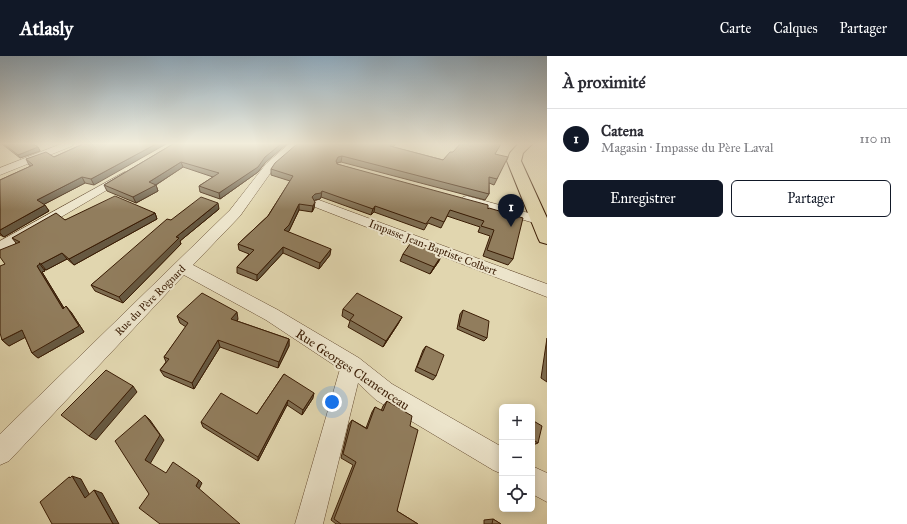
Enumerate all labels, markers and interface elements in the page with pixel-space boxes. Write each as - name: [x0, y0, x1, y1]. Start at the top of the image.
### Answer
- text: Atlasly: [20, 17, 73, 40]
- text: Carte: [720, 20, 751, 37]
- text: Calques: [773, 20, 818, 37]
- text: Partager: [840, 20, 887, 37]
- text: À proximité: [563, 72, 646, 93]
- text: Catena: [601, 122, 644, 140]
- text: 1: [573, 131, 579, 147]
- text: 110 m: [859, 131, 891, 147]
- text: Magasin · Impasse du Père Laval: [601, 140, 774, 156]
- button: Enregistrer: [563, 180, 723, 217]
- button: Partager: [731, 180, 891, 217]
- pin: 1: [498, 194, 524, 227]
- street label: Impasse Jean-Baptiste Colbert: [367, 217, 499, 279]
- street label: Rue du Père Rognard: [112, 262, 189, 338]
- street label: Rue Georges Clemenceau: [292, 326, 413, 414]
- your location: [322, 392, 342, 412]
- map controls: [499, 404, 535, 512]
- button: +: [499, 404, 535, 440]
- button: −: [499, 440, 535, 476]
- button: locate: [499, 476, 535, 512]

